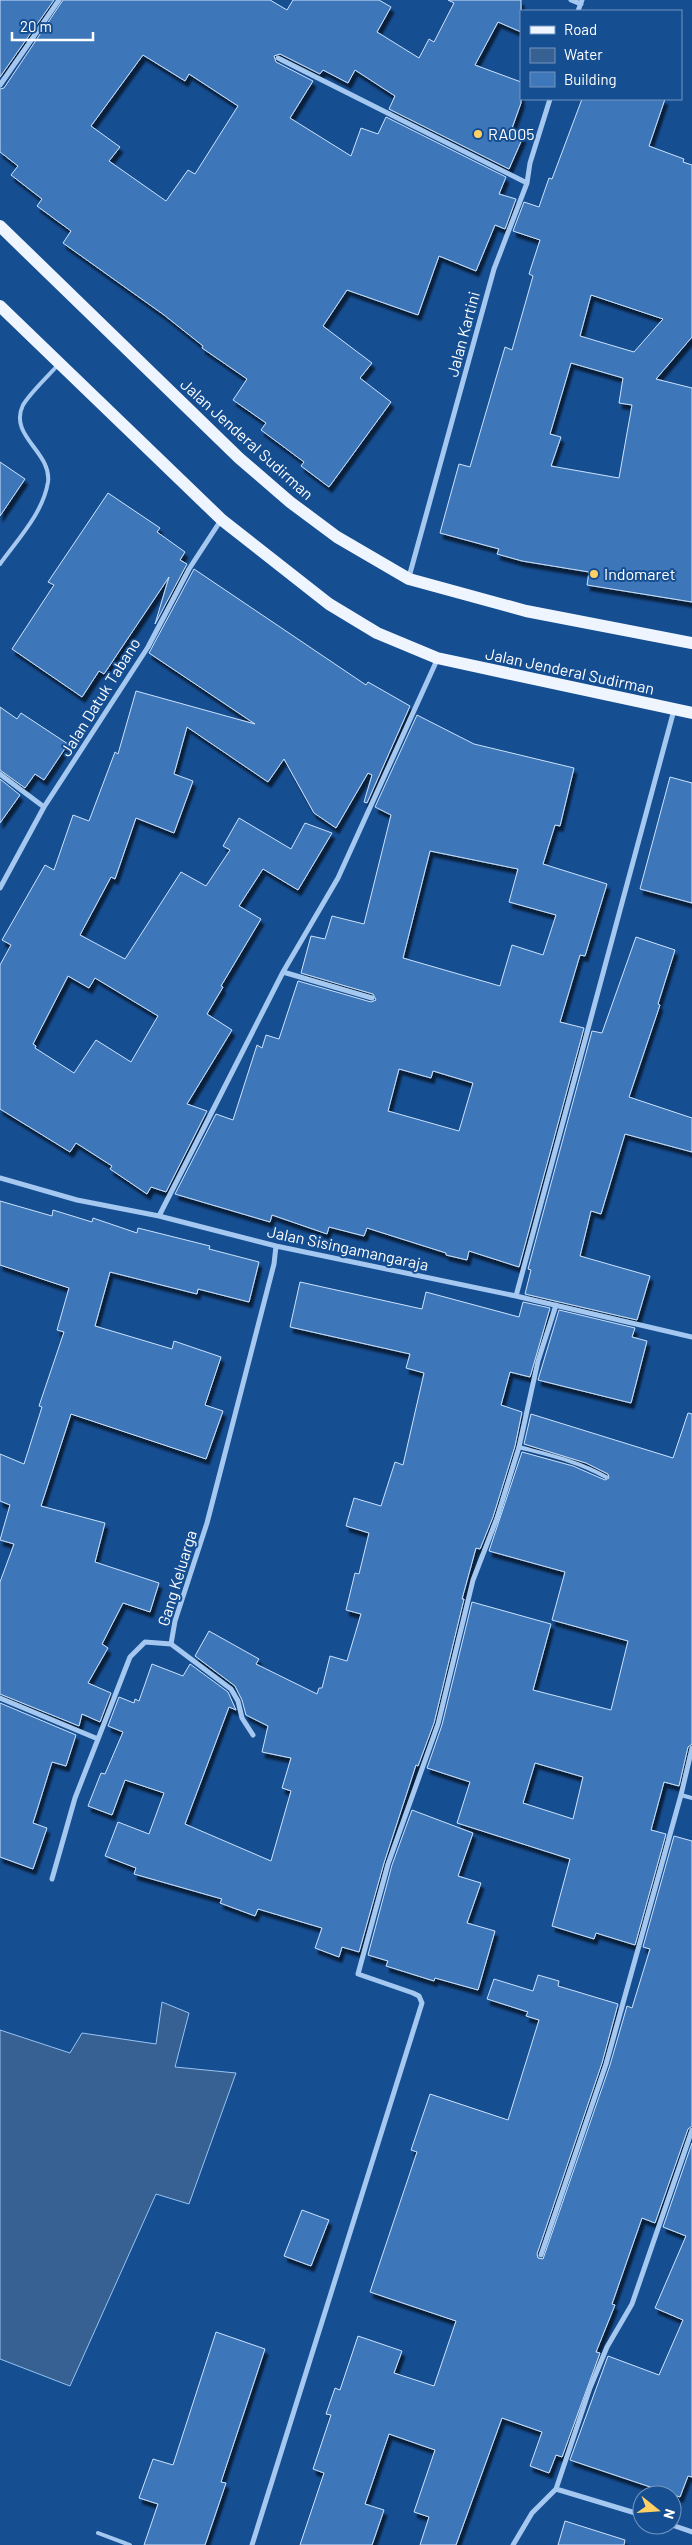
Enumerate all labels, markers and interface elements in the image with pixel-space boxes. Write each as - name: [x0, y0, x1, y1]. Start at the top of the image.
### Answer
- scale bar: [12, 10, 94, 42]
- legend: [520, 10, 682, 100]
- text: 20 m: [20, 17, 52, 35]
- text: Road: [564, 20, 597, 38]
- text: Water: [564, 45, 603, 63]
- text: Building: [564, 70, 617, 88]
- place label: RA005: [488, 124, 534, 143]
- marker: RA005: [472, 128, 484, 140]
- street label: Jalan Kartini: [442, 289, 483, 379]
- street label: Jalan Jenderal Sudirman: [177, 374, 318, 503]
- place label: Indomaret: [604, 564, 676, 583]
- marker: Indomaret: [588, 568, 600, 580]
- street label: Jalan Datuk Tabano: [56, 634, 144, 759]
- street label: Jalan Jenderal Sudirman: [484, 643, 656, 698]
- street label: Jalan Sisingamangaraja: [266, 1221, 431, 1274]
- street label: Gang Keluarga: [153, 1528, 200, 1628]
- north arrow: [632, 2485, 682, 2535]
- text: N: [660, 2507, 679, 2521]

